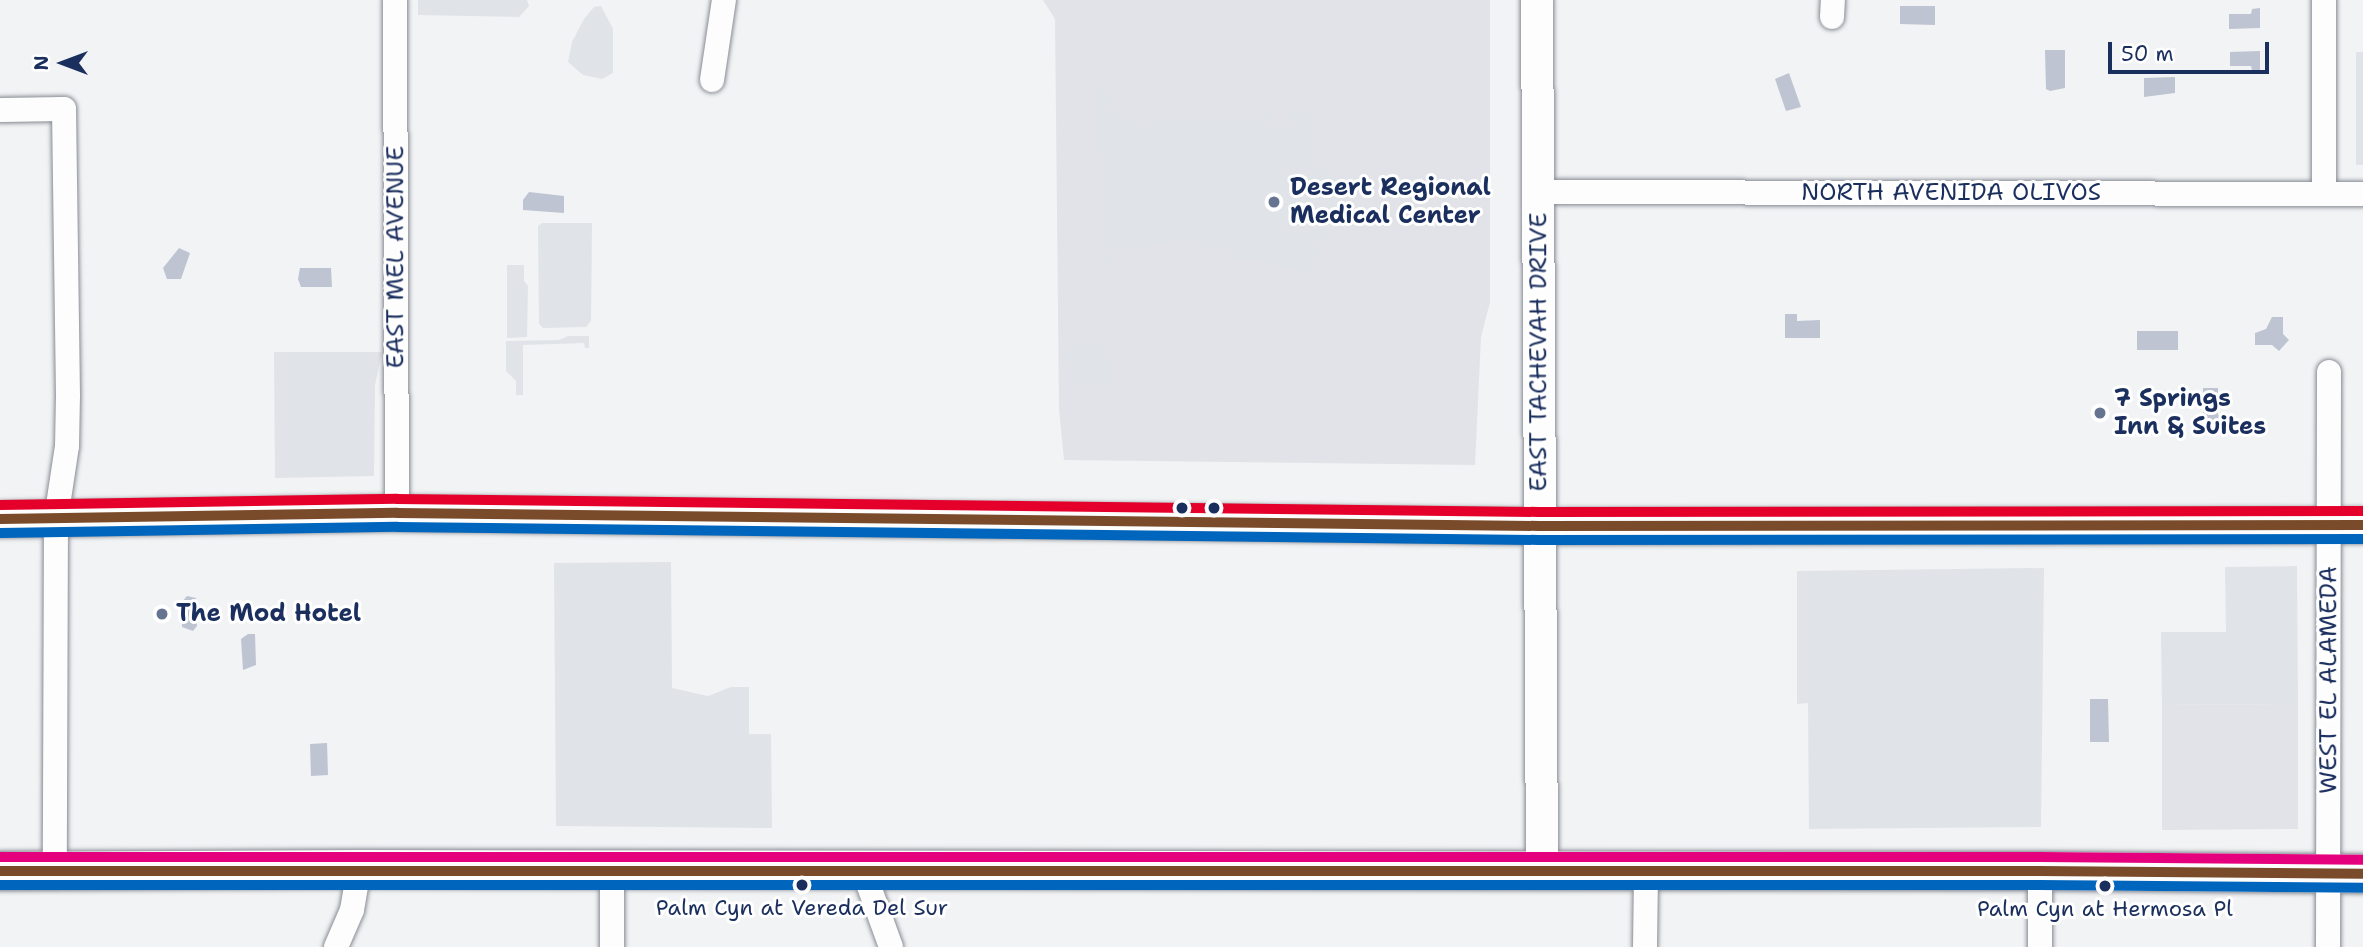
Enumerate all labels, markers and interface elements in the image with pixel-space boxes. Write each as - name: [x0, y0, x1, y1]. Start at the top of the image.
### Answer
- north arrow: [28, 28, 98, 98]
- scale bar: [2111, 28, 2272, 72]
- text: 50 m: [2121, 40, 2174, 68]
- text: N: [29, 55, 54, 71]
- street label: EAST MEL AVENUE: [382, 146, 410, 368]
- place label: Desert Regional Medical Center: [1290, 174, 1491, 230]
- street label: NORTH AVENIDA OLIVOS: [1801, 179, 2101, 207]
- marker: Desert Regional Medical Center: [1264, 192, 1284, 212]
- street label: EAST TACHEVAH DRIVE: [1525, 213, 1553, 491]
- place label: 7 Springs Inn & Suites: [2114, 385, 2266, 441]
- marker: 7 Springs Inn & Suites: [2092, 405, 2108, 421]
- unlabelled marker: [1175, 501, 1189, 515]
- unlabelled marker: [1207, 501, 1221, 515]
- street label: WEST EL ALAMEDA: [2315, 566, 2343, 794]
- place label: The Mod Hotel: [176, 600, 361, 628]
- marker: The Mod Hotel: [154, 606, 170, 622]
- marker: Palm Cyn at Vereda Del Sur: [795, 878, 809, 892]
- marker: Palm Cyn at Hermosa Pl: [2098, 879, 2112, 893]
- place label: Palm Cyn at Vereda Del Sur: [656, 895, 948, 921]
- place label: Palm Cyn at Hermosa Pl: [1977, 896, 2233, 922]

